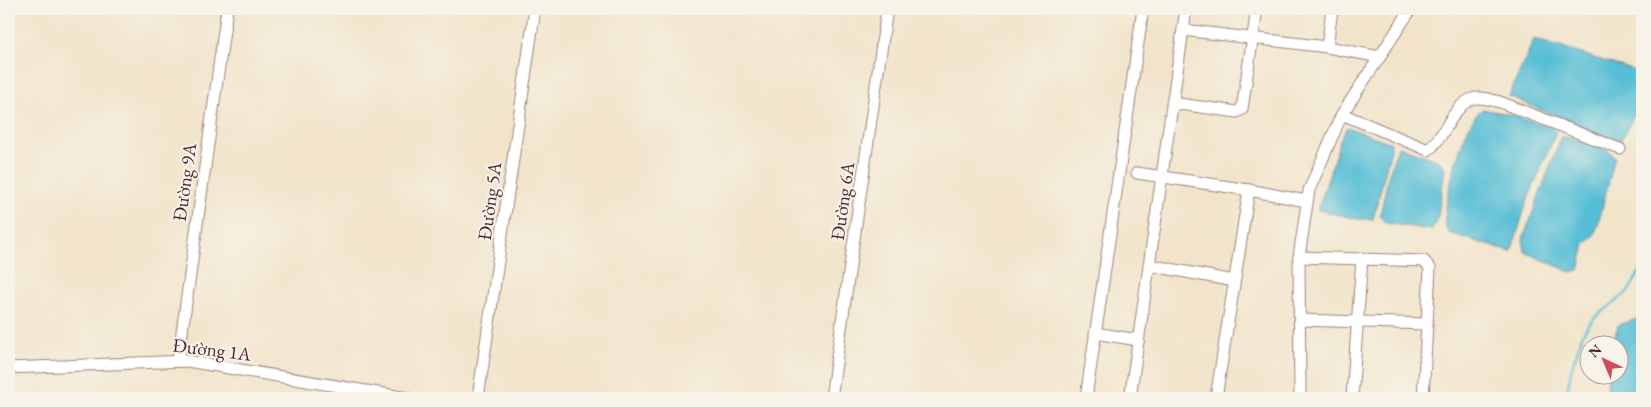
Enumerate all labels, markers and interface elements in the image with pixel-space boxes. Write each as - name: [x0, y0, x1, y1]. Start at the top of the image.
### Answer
- street label: Đường 9A: [167, 140, 202, 223]
- street label: Đường 5A: [472, 159, 507, 242]
- street label: Đường 6A: [825, 159, 860, 242]
- street label: Đường 1A: [171, 332, 253, 367]
- north arrow: [1578, 334, 1628, 384]
- text: N: [1585, 340, 1606, 361]

